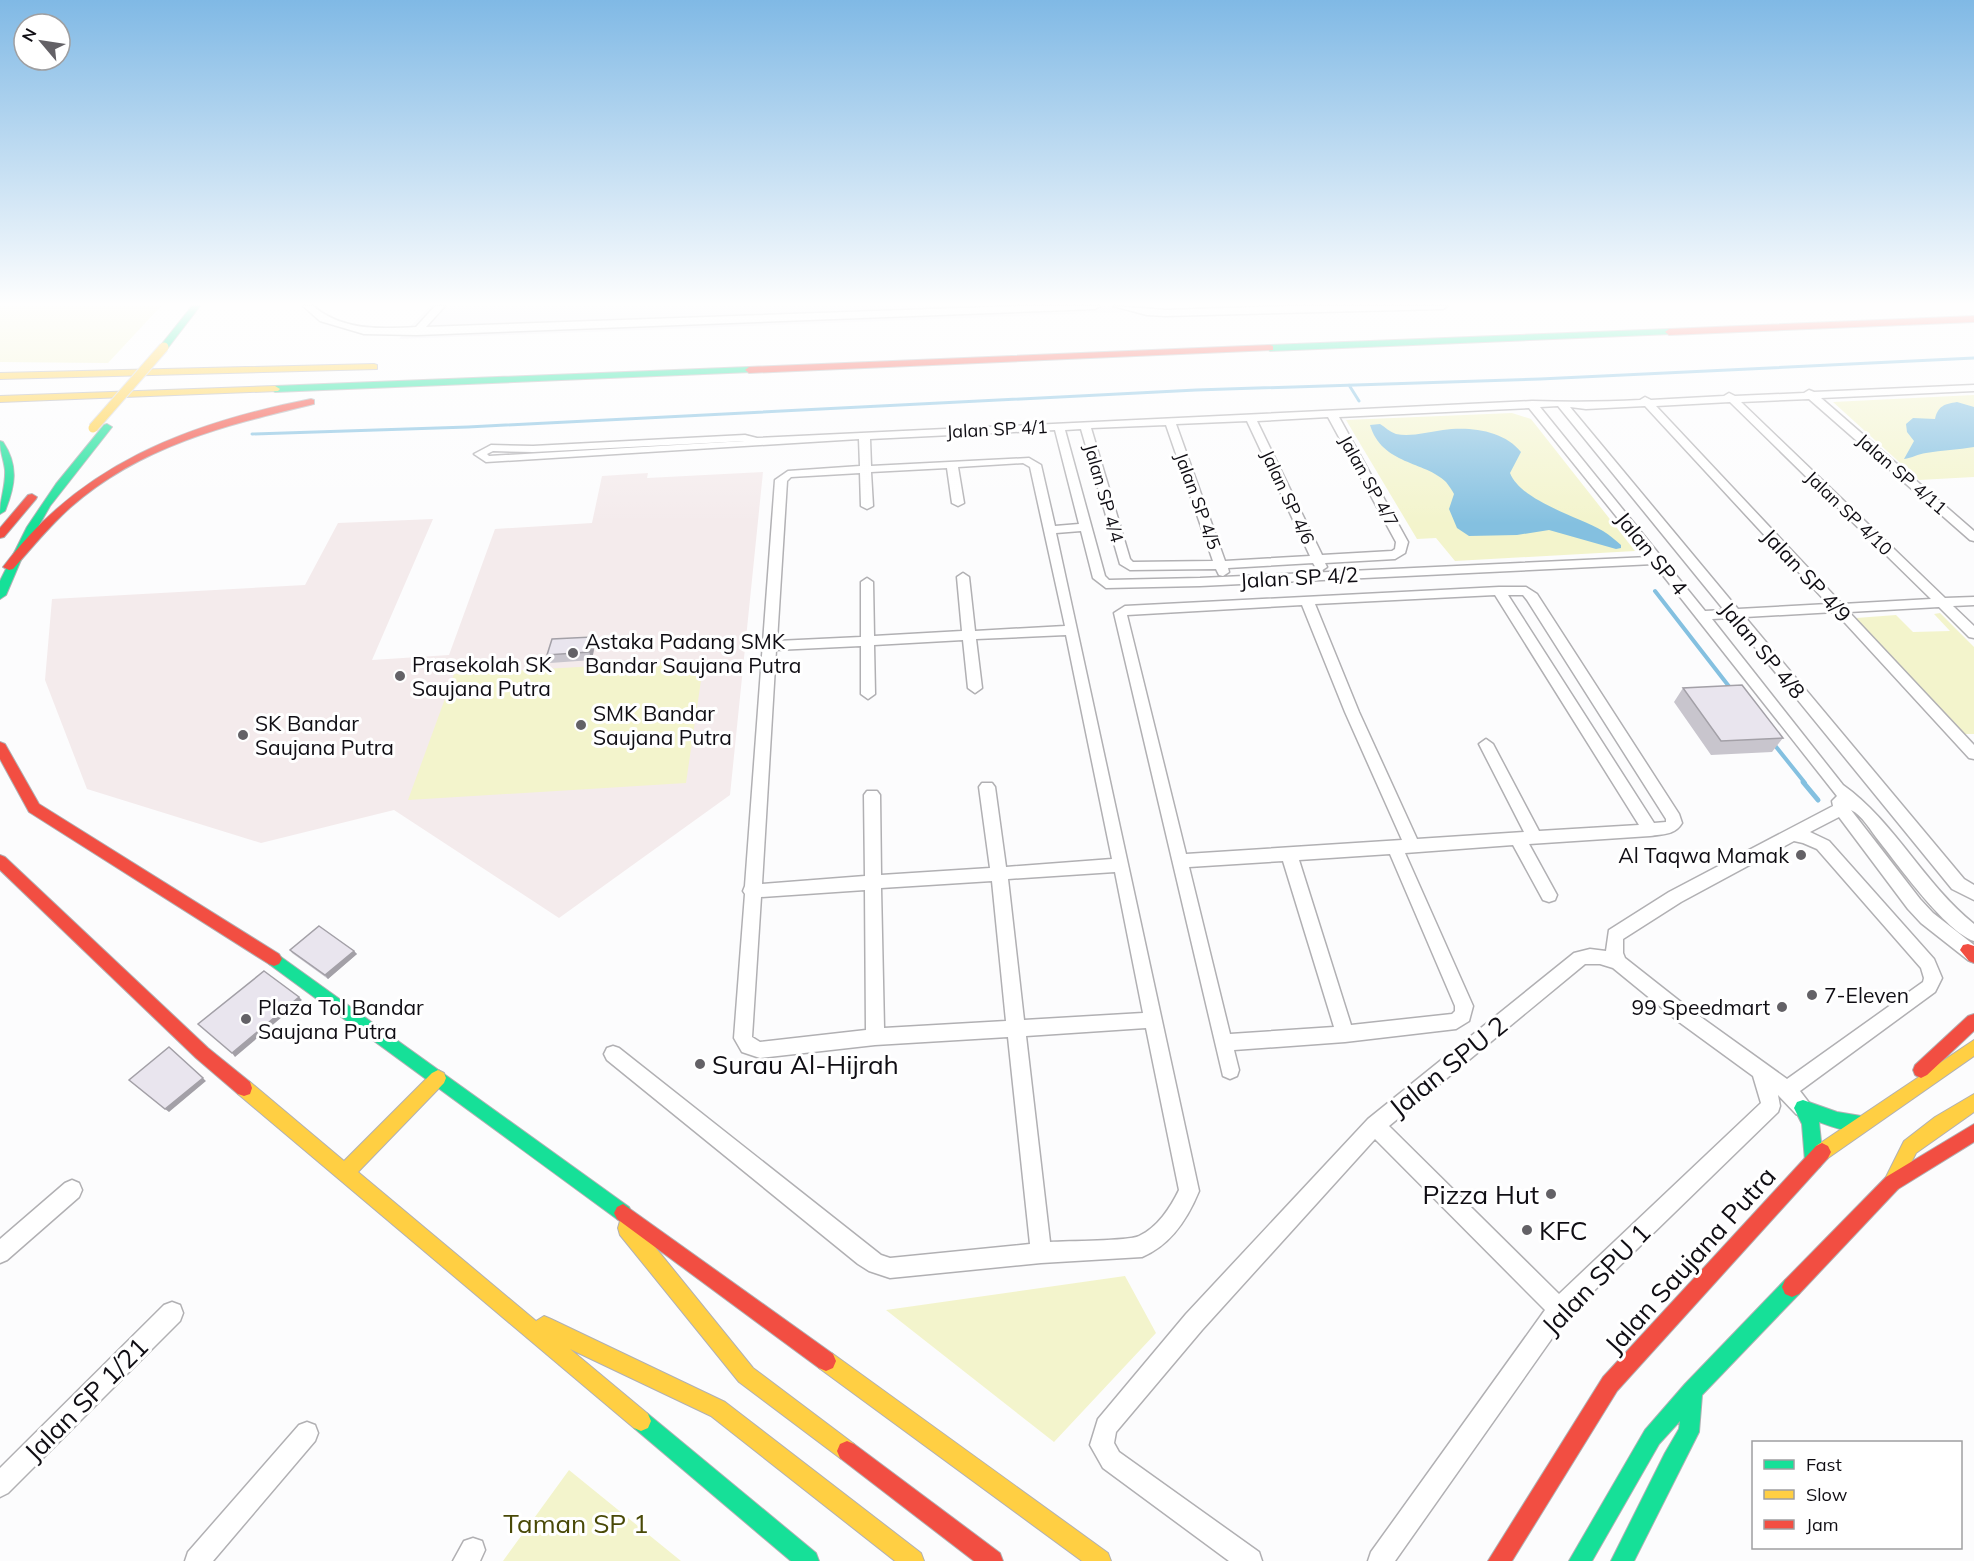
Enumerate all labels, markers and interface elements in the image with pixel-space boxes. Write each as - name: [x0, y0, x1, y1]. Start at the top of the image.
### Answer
- north arrow: [12, 12, 72, 72]
- text: N: [17, 25, 41, 45]
- street label: Jalan SP 4/1: [946, 415, 1048, 443]
- street label: Jalan SP 4/11: [1852, 429, 1952, 519]
- street label: Jalan SP 4/7: [1334, 431, 1404, 531]
- street label: Jalan SP 4/4: [1079, 441, 1129, 545]
- street label: Jalan SP 4/6: [1256, 446, 1320, 548]
- street label: Jalan SP 4/5: [1170, 449, 1226, 553]
- street label: Jalan SP 4/10: [1801, 466, 1897, 560]
- street label: Jalan SP 4: [1611, 506, 1694, 600]
- street label: Jalan SP 4/9: [1757, 523, 1857, 627]
- street label: Jalan SP 4/2: [1239, 561, 1359, 593]
- street label: Jalan SP 4/8: [1715, 596, 1811, 704]
- place label: Astaka Padang SMK Bandar Saujana Putra: [585, 628, 801, 678]
- marker: Astaka Padang SMK Bandar Saujana Putra: [566, 646, 580, 660]
- place label: Prasekolah SK Saujana Putra: [412, 651, 552, 701]
- marker: Prasekolah SK Saujana Putra: [393, 669, 407, 683]
- place label: SMK Bandar Saujana Putra: [593, 700, 732, 750]
- place label: SK Bandar Saujana Putra: [255, 710, 394, 760]
- marker: SMK Bandar Saujana Putra: [574, 718, 588, 732]
- marker: SK Bandar Saujana Putra: [236, 728, 250, 742]
- place label: Al Taqwa Mamak: [1618, 842, 1789, 868]
- marker: Al Taqwa Mamak: [1794, 848, 1808, 862]
- place label: 7-Eleven: [1824, 982, 1909, 1008]
- marker: 7-Eleven: [1805, 988, 1819, 1002]
- place label: Plaza Tol Bandar Saujana Putra: [258, 994, 424, 1044]
- place label: 99 Speedmart: [1632, 994, 1770, 1020]
- marker: 99 Speedmart: [1775, 1000, 1789, 1014]
- street label: Jalan SPU 2: [1382, 1008, 1514, 1124]
- marker: Plaza Tol Bandar Saujana Putra: [239, 1012, 253, 1026]
- place label: Surau Al-Hijrah: [712, 1048, 899, 1081]
- marker: Surau Al-Hijrah: [693, 1057, 707, 1071]
- street label: Jalan Saujana Putra: [1597, 1160, 1783, 1360]
- place label: Pizza Hut: [1423, 1178, 1539, 1211]
- marker: Pizza Hut: [1544, 1187, 1558, 1201]
- place label: KFC: [1539, 1214, 1587, 1247]
- street label: Jalan SPU 1: [1535, 1216, 1657, 1342]
- marker: KFC: [1520, 1223, 1534, 1237]
- street label: Jalan SP 1/21: [17, 1330, 155, 1468]
- legend: [1752, 1441, 1962, 1549]
- text: Fast: [1806, 1453, 1842, 1476]
- text: Slow: [1806, 1483, 1848, 1506]
- park label: Taman SP 1: [503, 1507, 649, 1540]
- text: Jam: [1806, 1513, 1839, 1536]

